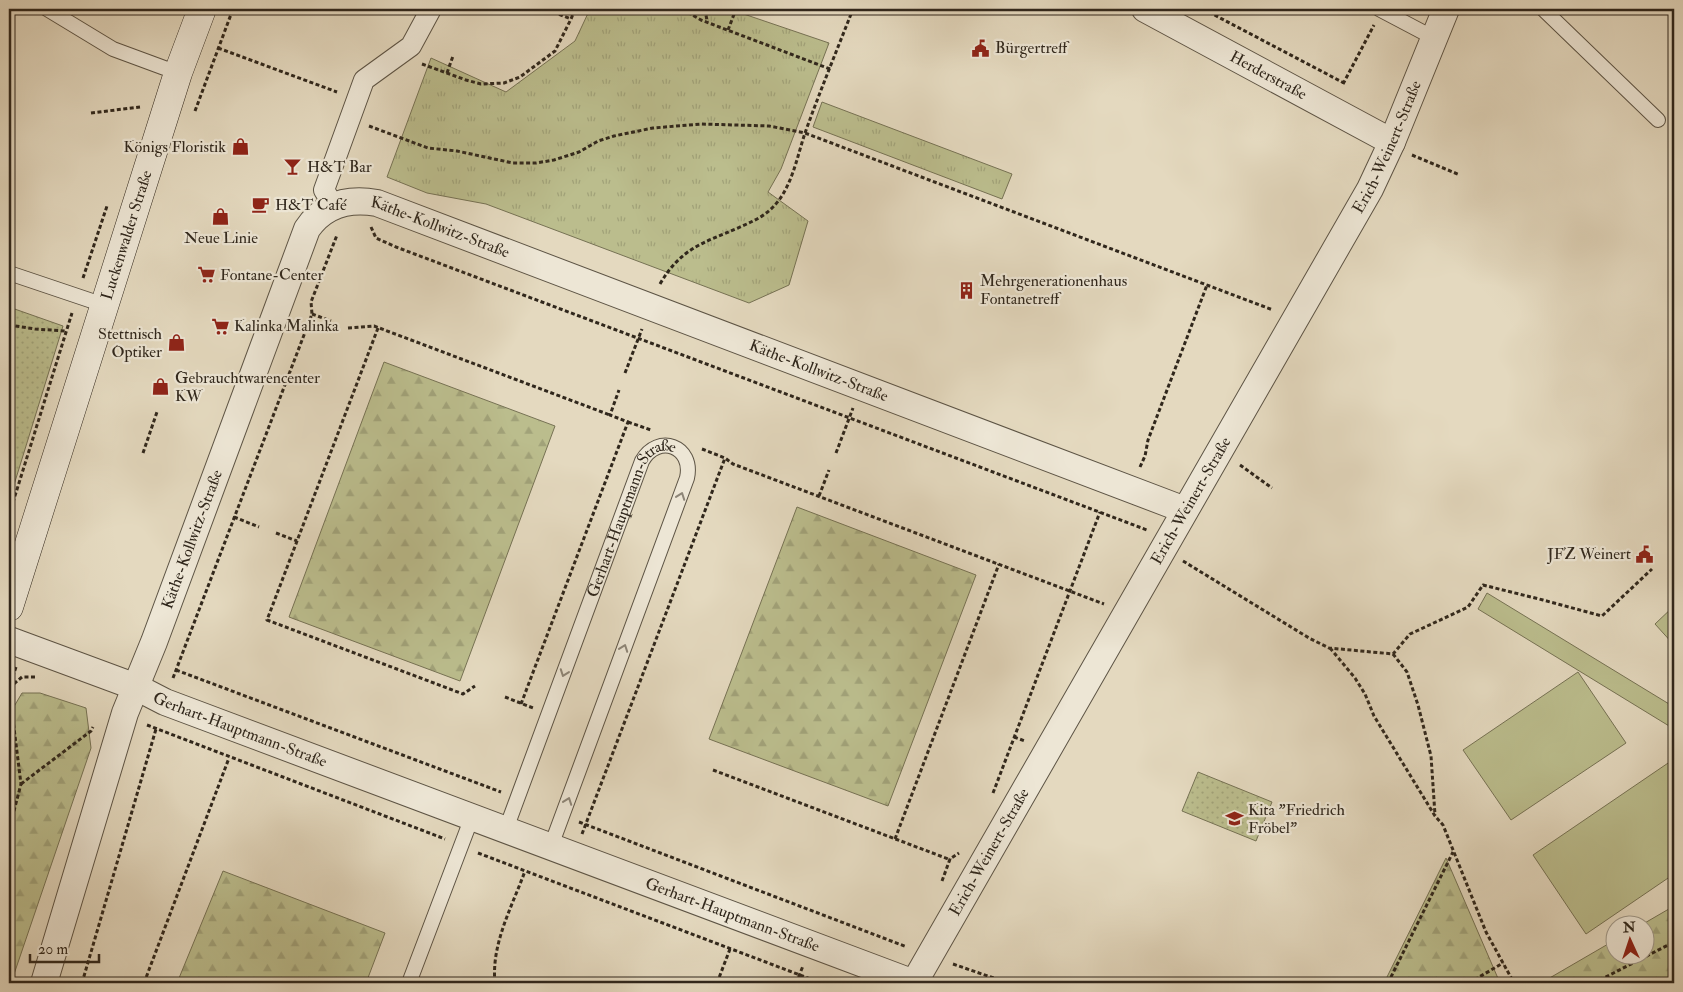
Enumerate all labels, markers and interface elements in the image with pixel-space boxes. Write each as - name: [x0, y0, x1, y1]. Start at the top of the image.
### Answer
- public building icon: Bürgertreff: [971, 38, 991, 58]
- place label: Bürgertreff: [995, 38, 1070, 58]
- street label: Herderstraße: [1226, 47, 1311, 104]
- street label: Erich-Weinert-Straße: [1348, 77, 1426, 217]
- place label: Königs Floristik: [124, 137, 226, 157]
- shop icon: Königs Floristik: [230, 137, 250, 157]
- bar icon: H&T Bar: [283, 157, 303, 177]
- place label: H&T Bar: [307, 157, 372, 177]
- street label: Luckenwalder Straße: [97, 168, 157, 302]
- street label: Käthe-Kollwitz-Straße: [369, 192, 513, 263]
- cafe icon: H&T Café: [251, 195, 271, 215]
- place label: H&T Café: [275, 195, 347, 215]
- shop icon: Neue Linie: [211, 206, 231, 226]
- place label: Neue Linie: [184, 228, 258, 248]
- supermarket icon: Fontane-Center: [196, 265, 216, 285]
- place label: Fontane-Center: [220, 265, 323, 285]
- place label: Mehrgenerationenhaus Fontanetreff: [980, 271, 1127, 309]
- building icon: Mehrgenerationenhaus Fontanetreff: [956, 280, 976, 300]
- supermarket icon: Kalinka Malinka: [210, 316, 230, 336]
- place label: Kalinka Malinka: [234, 316, 339, 336]
- place label: Stettnisch Optiker: [98, 324, 163, 363]
- shop icon: Stettnisch Optiker: [166, 333, 186, 353]
- street label: Käthe-Kollwitz-Straße: [746, 335, 891, 406]
- place label: Gebrauchtwarencenter KW: [175, 368, 320, 406]
- shop icon: Gebrauchtwarencenter KW: [151, 377, 171, 397]
- street label: Erich-Weinert-Straße: [1146, 433, 1236, 568]
- street label: Gerhart-Hauptmann-Straße: [583, 436, 679, 600]
- street label: Käthe-Kollwitz-Straße: [157, 467, 227, 612]
- one-way arrow: [675, 492, 685, 501]
- place label: JFZ Weinert: [1546, 544, 1631, 565]
- public building icon: JFZ Weinert: [1635, 544, 1655, 564]
- one-way arrow: [618, 644, 628, 653]
- one-way arrow: [560, 668, 570, 676]
- street label: Gerhart-Hauptmann-Straße: [149, 687, 330, 772]
- street label: Erich-Weinert-Straße: [945, 784, 1034, 919]
- one-way arrow: [562, 797, 572, 805]
- place label: Kita "Friedrich Fröbel": [1248, 800, 1345, 838]
- school or university icon: Kita "Friedrich Fröbel": [1224, 809, 1244, 829]
- street label: Gerhart-Hauptmann-Straße: [642, 873, 822, 957]
- north arrow: [1606, 914, 1656, 964]
- text: N: [1622, 919, 1637, 936]
- scale bar: [30, 932, 99, 964]
- text: 20 m: [38, 940, 68, 959]

